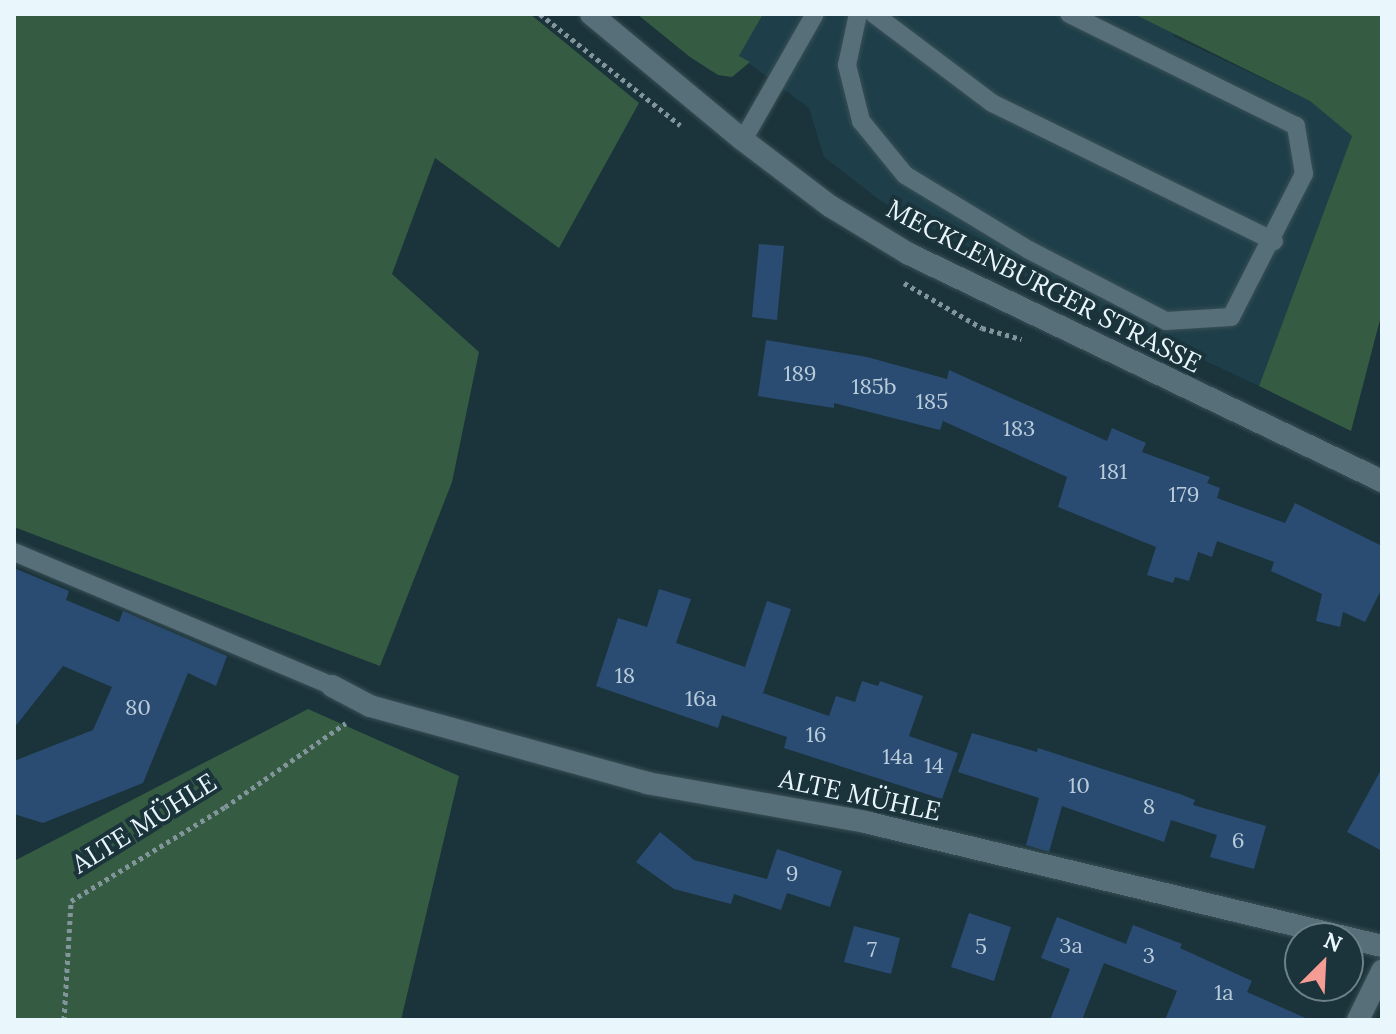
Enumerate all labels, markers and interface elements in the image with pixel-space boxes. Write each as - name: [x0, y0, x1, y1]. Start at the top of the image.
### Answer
- street label: MECKLENBURGER STRASSE: [881, 193, 1207, 379]
- house number: 189: [784, 361, 816, 387]
- house number: 185b: [851, 374, 897, 400]
- house number: 185: [916, 389, 948, 415]
- house number: 183: [1003, 416, 1035, 442]
- house number: 181: [1099, 459, 1127, 485]
- house number: 179: [1169, 482, 1199, 508]
- house number: 18: [615, 663, 635, 689]
- house number: 16a: [685, 686, 717, 712]
- house number: 80: [125, 695, 151, 721]
- house number: 16: [806, 722, 826, 748]
- house number: 14a: [882, 744, 914, 770]
- house number: 14: [924, 753, 944, 779]
- street label: ALTE MÜHLE: [776, 763, 944, 827]
- street label: ALTE MÜHLE: [66, 766, 222, 880]
- house number: 10: [1068, 773, 1090, 799]
- house number: 8: [1143, 794, 1155, 820]
- house number: 6: [1232, 828, 1244, 854]
- house number: 9: [786, 861, 798, 887]
- north arrow: [1284, 922, 1364, 1002]
- text: N: [1319, 926, 1346, 958]
- house number: 3a: [1059, 933, 1083, 959]
- house number: 5: [975, 934, 987, 960]
- house number: 7: [867, 937, 877, 963]
- house number: 3: [1143, 943, 1155, 969]
- house number: 1a: [1214, 980, 1234, 1006]

